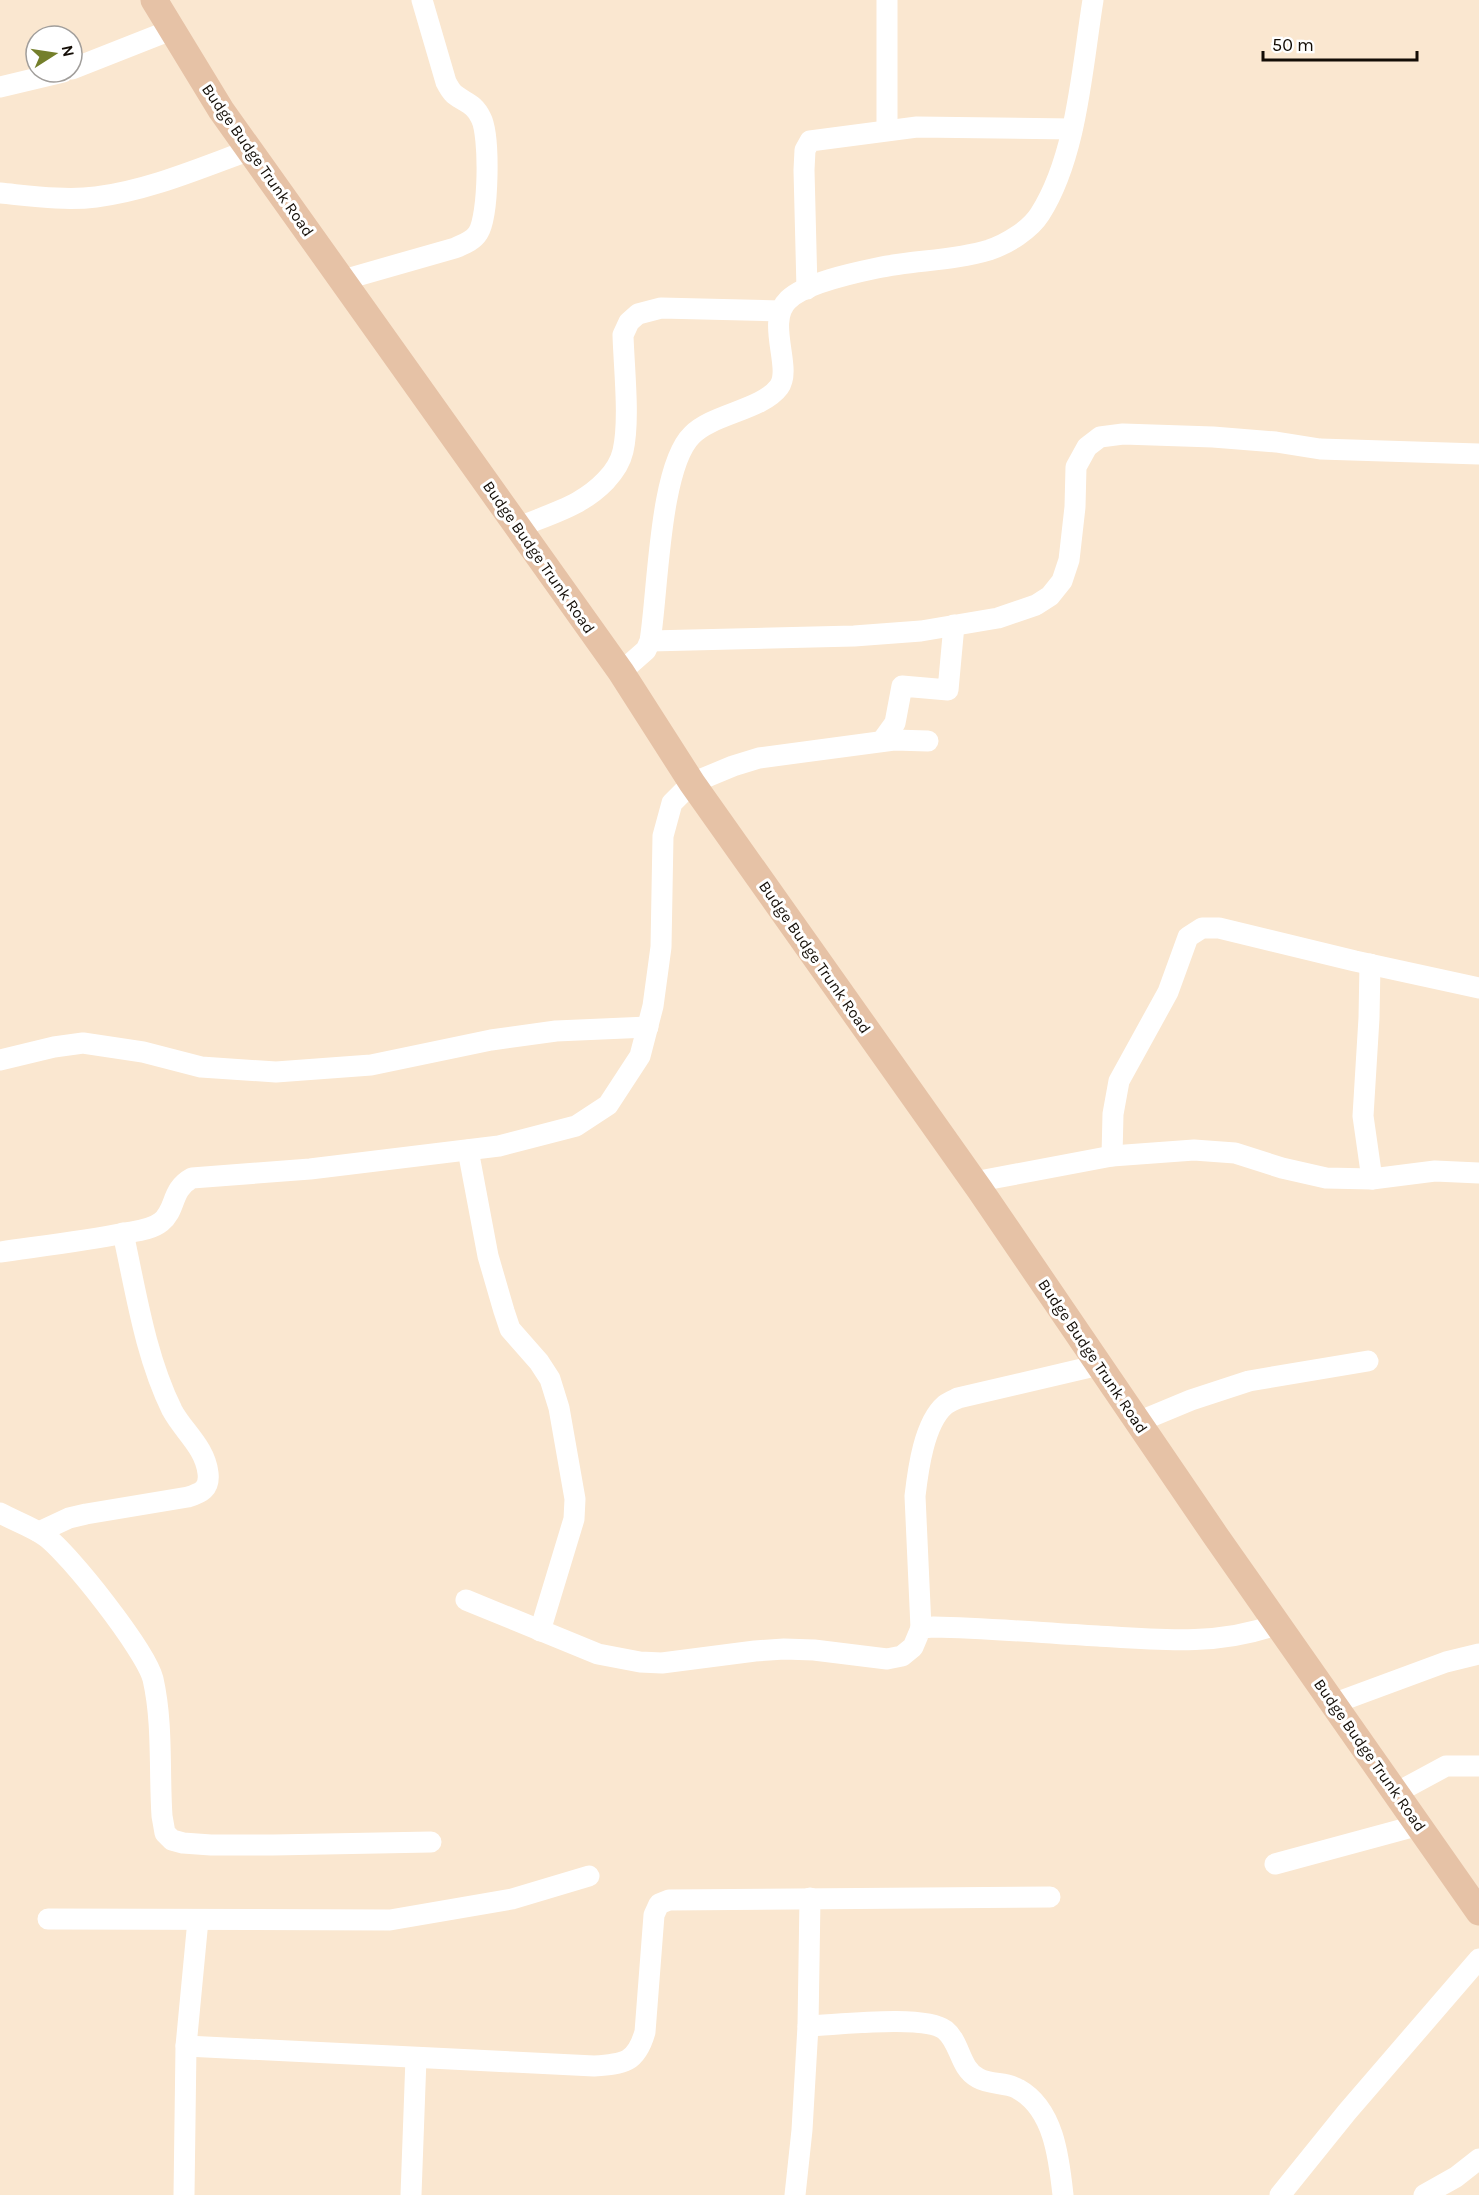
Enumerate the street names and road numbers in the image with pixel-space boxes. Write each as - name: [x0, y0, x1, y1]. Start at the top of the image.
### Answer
- street label: Budge Budge Trunk Road: [198, 80, 318, 240]
- street label: Budge Budge Trunk Road: [479, 477, 599, 637]
- street label: Budge Budge Trunk Road: [755, 877, 875, 1037]
- street label: Budge Budge Trunk Road: [1034, 1275, 1152, 1437]
- street label: Budge Budge Trunk Road: [1310, 1675, 1430, 1835]

